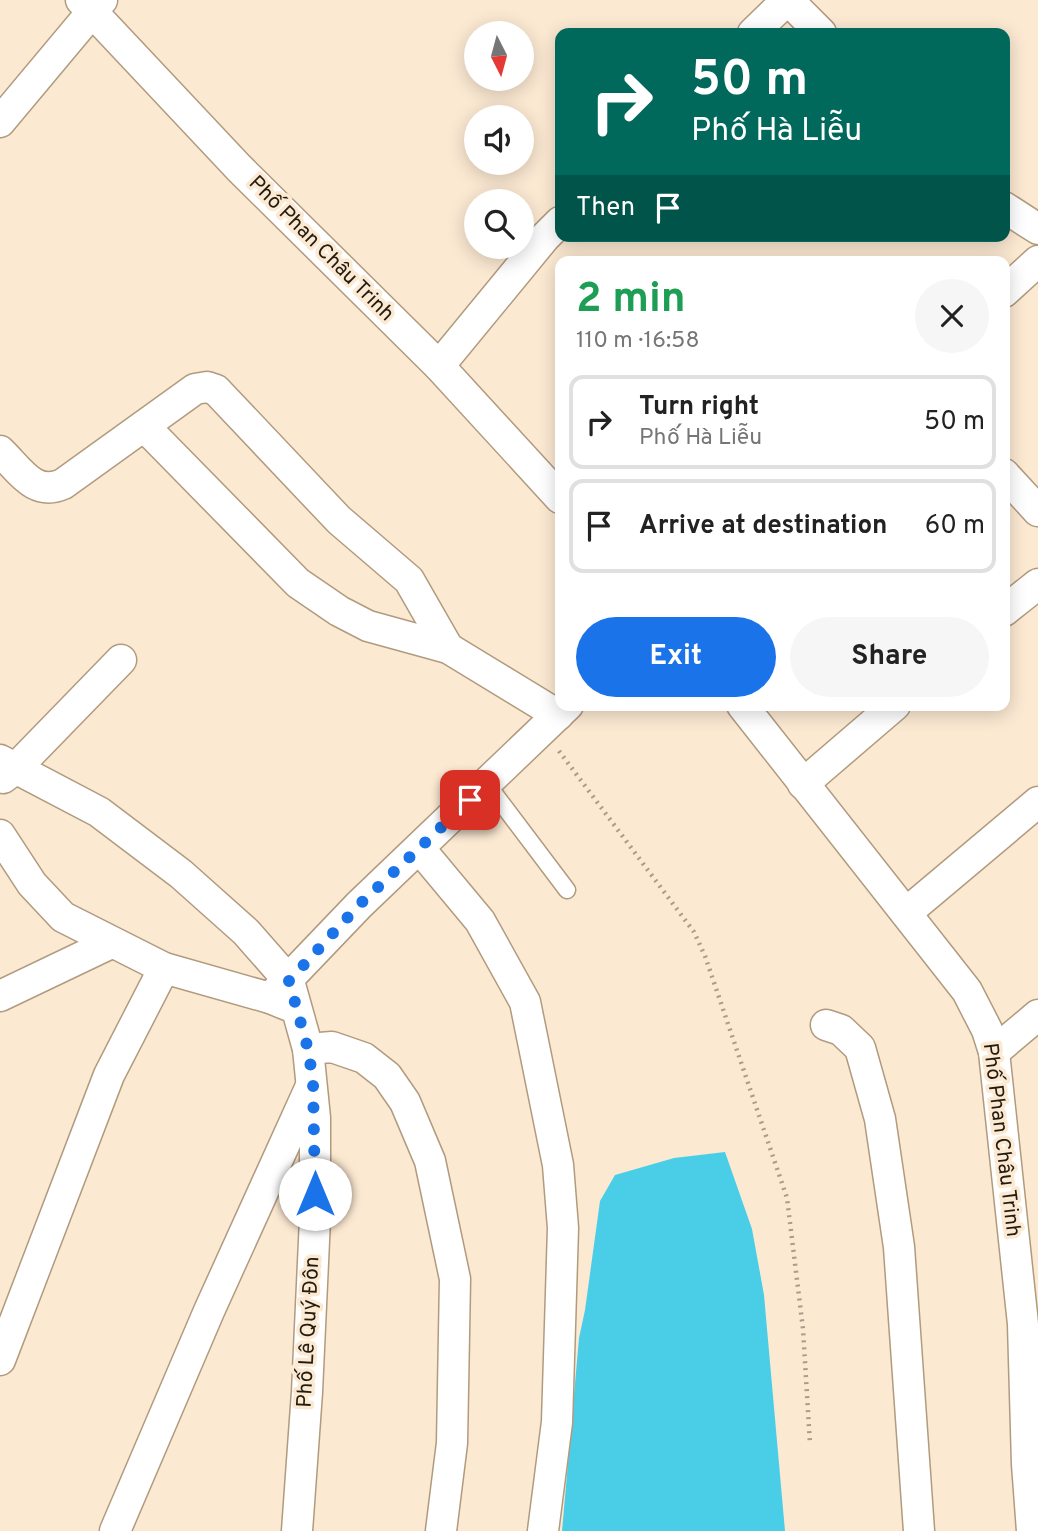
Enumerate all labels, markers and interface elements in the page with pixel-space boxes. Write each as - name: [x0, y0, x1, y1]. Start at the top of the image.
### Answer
- north arrow: [464, 21, 534, 91]
- map controls: [464, 21, 534, 259]
- text: 50 m: [691, 51, 808, 113]
- icon: right: [576, 56, 667, 147]
- button: sound: [464, 105, 534, 175]
- text: Phố Hà Liễu: [691, 112, 862, 152]
- street label: Phố Phan Châu Trinh: [242, 170, 400, 328]
- button: search: [464, 189, 534, 259]
- icon: arrive: [649, 189, 687, 227]
- text: Then: [576, 192, 635, 225]
- text: 2 min: [576, 274, 686, 327]
- button: close: [915, 279, 989, 353]
- text: 110 m · 16:58: [576, 327, 699, 356]
- text: Turn right: [639, 391, 759, 424]
- icon: right: [580, 403, 618, 441]
- text: 50 m: [924, 406, 985, 439]
- text: Phố Hà Liễu: [639, 424, 762, 453]
- icon: arrive: [580, 507, 618, 545]
- text: Arrive at destination: [639, 510, 887, 543]
- text: 60 m: [925, 510, 985, 543]
- button: Exit: [576, 617, 776, 697]
- button: Share: [790, 617, 989, 697]
- pin: [440, 770, 500, 830]
- icon: arrive: [451, 781, 489, 819]
- street label: Phố Phan Châu Trinh: [976, 1041, 1026, 1239]
- position arrow: [278, 1157, 352, 1231]
- street label: Phố Lê Quý Đôn: [292, 1256, 326, 1408]

